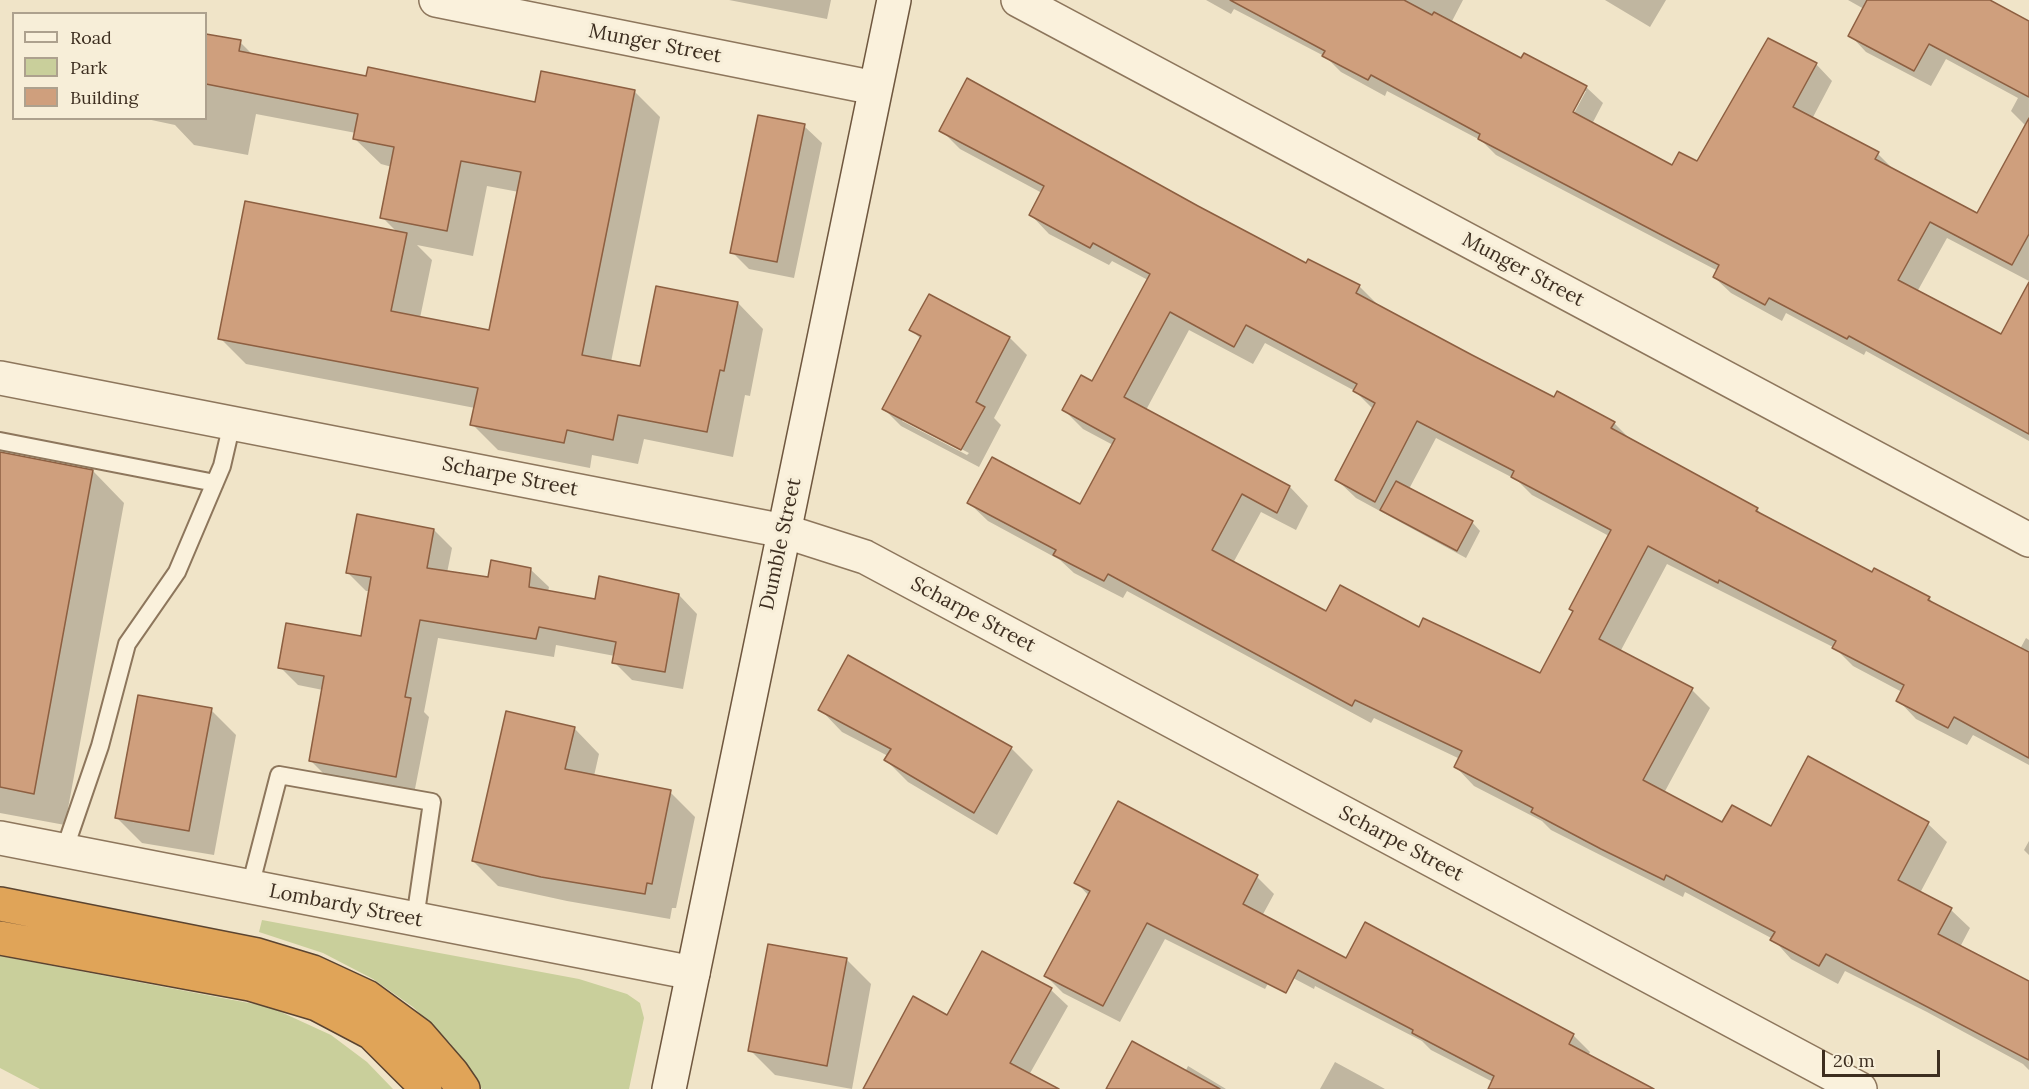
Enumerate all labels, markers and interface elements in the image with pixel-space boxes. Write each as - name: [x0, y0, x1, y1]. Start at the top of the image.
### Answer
- legend: [12, 12, 207, 120]
- street label: Munger Street: [587, 19, 723, 69]
- text: Road: [70, 26, 112, 49]
- text: Park: [70, 56, 107, 79]
- text: Building: [70, 86, 138, 109]
- street label: Munger Street: [1458, 228, 1588, 312]
- street label: Scharpe Street: [440, 452, 580, 502]
- street label: Dumble Street: [755, 476, 807, 612]
- street label: Scharpe Street: [907, 572, 1039, 658]
- street label: Scharpe Street: [1335, 801, 1467, 887]
- street label: Lombardy Street: [267, 879, 425, 933]
- scale bar: [1825, 1038, 1944, 1076]
- text: 20 m: [1833, 1049, 1875, 1072]

